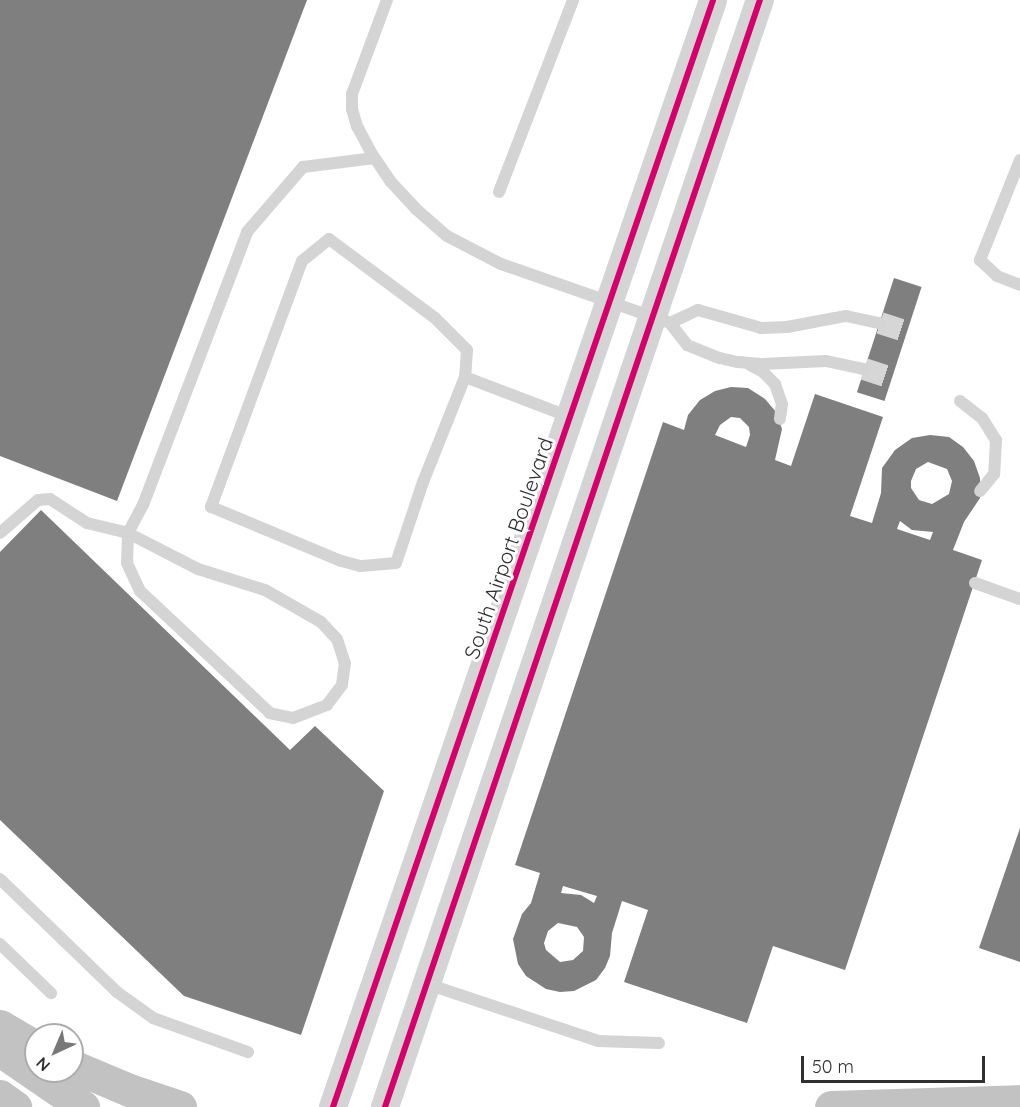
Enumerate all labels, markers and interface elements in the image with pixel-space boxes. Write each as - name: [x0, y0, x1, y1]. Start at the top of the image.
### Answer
- street label: South Airport Boulevard: [458, 434, 558, 662]
- north arrow: [24, 1023, 84, 1083]
- scale bar: [804, 1044, 988, 1082]
- text: N: [32, 1053, 54, 1076]
- text: 50 m: [812, 1055, 854, 1078]

